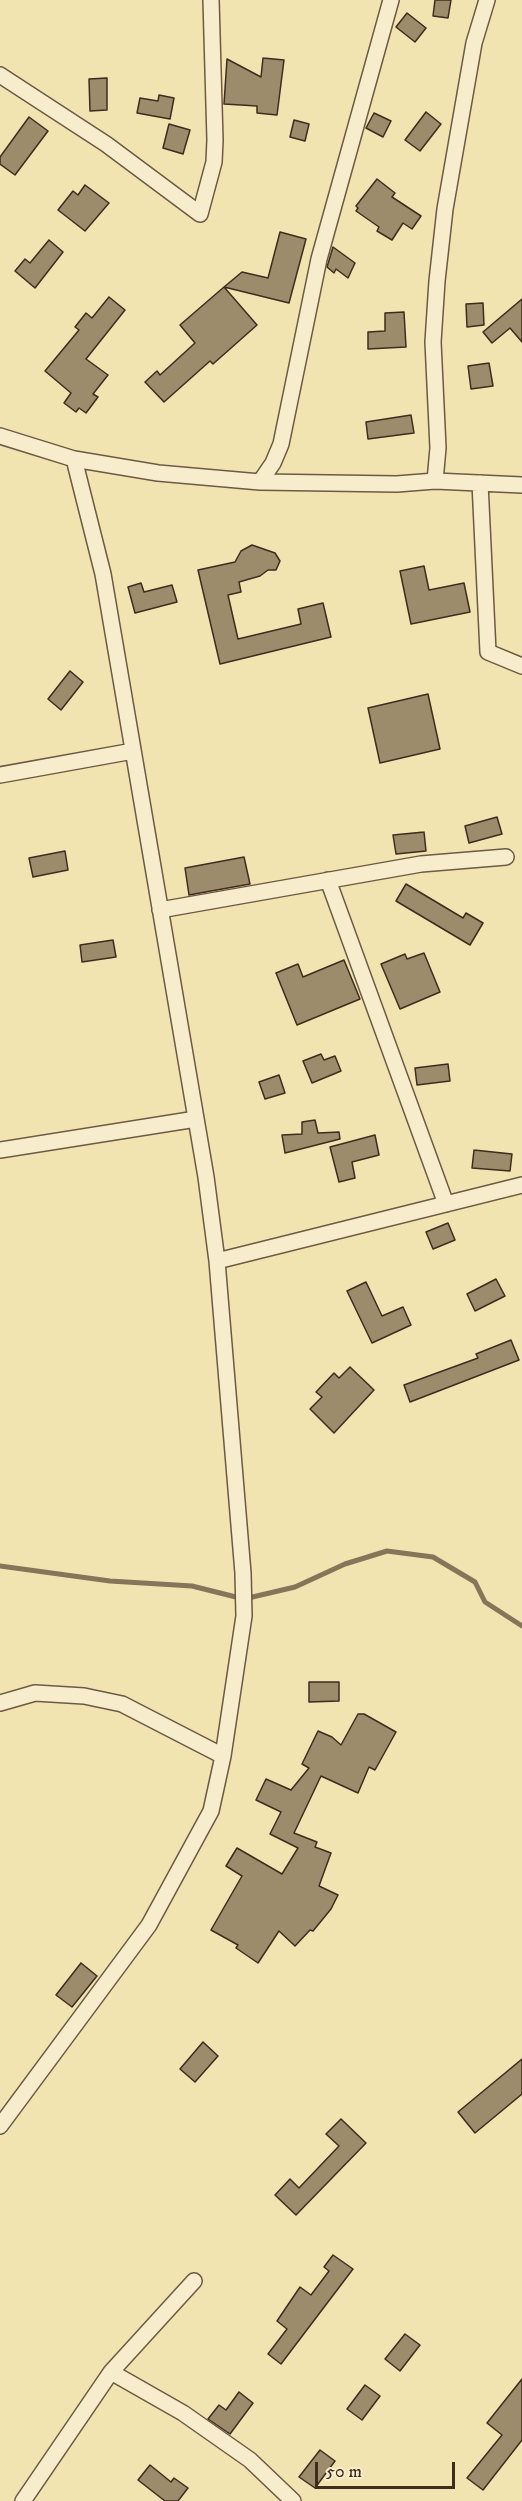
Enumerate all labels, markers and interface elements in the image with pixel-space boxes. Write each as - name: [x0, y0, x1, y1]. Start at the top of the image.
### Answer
- scale bar: [318, 2450, 458, 2488]
- text: 50 m: [326, 2461, 362, 2483]

